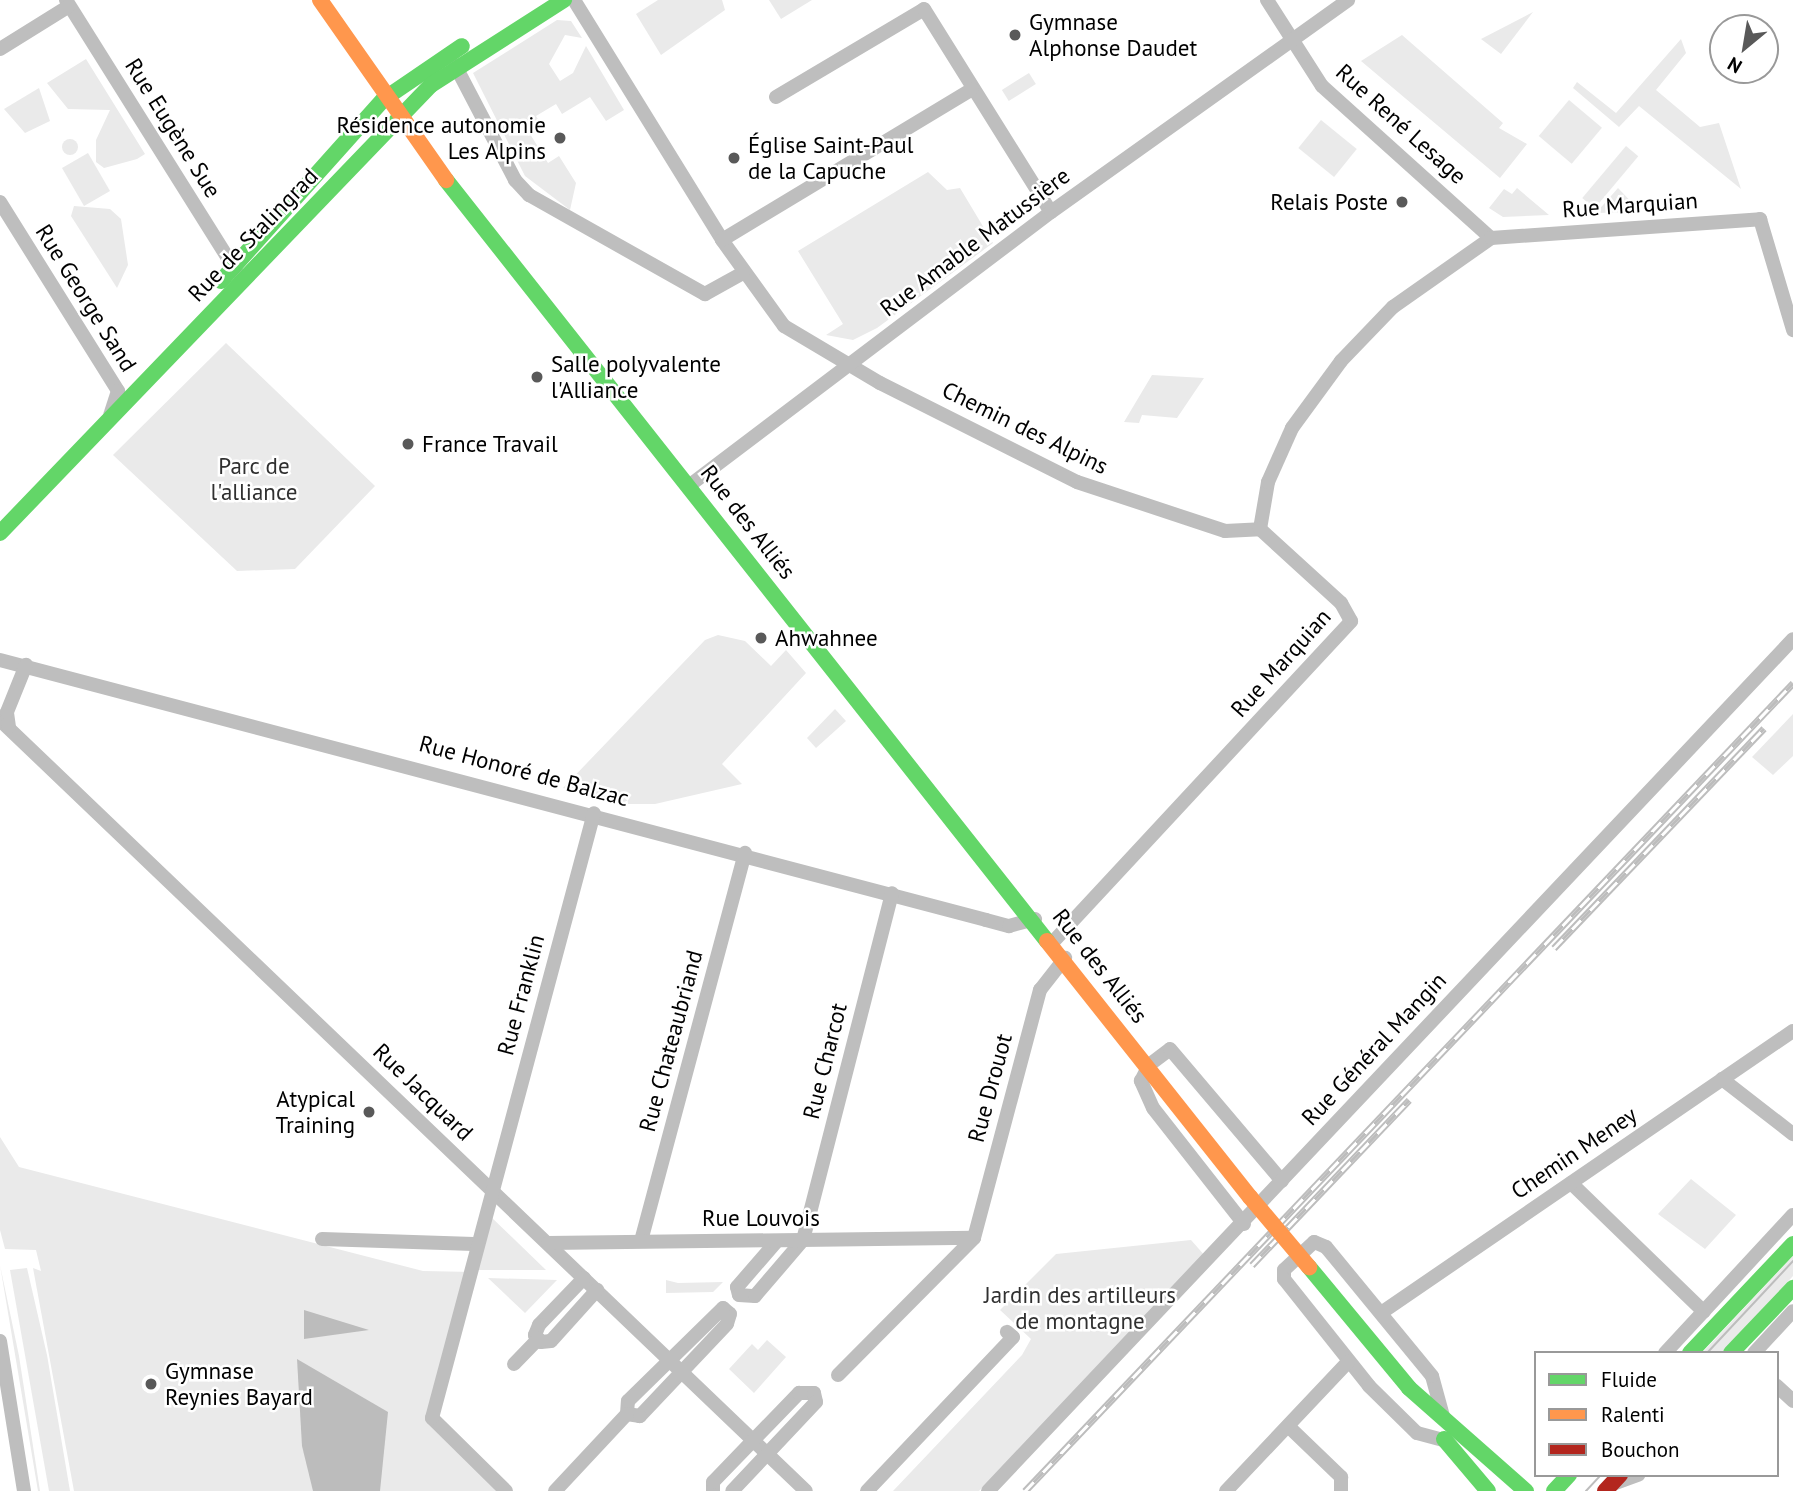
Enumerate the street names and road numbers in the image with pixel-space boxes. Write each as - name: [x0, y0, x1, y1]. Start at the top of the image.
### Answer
- street label: Rue Eugène Sue: [119, 53, 227, 203]
- street label: Rue René Lesage: [1330, 58, 1472, 190]
- street label: Rue Amable Matussière: [875, 162, 1075, 322]
- street label: Rue de Stalingrad: [182, 163, 324, 307]
- street label: Rue Marquian: [1561, 186, 1699, 224]
- street label: Rue George Sand: [30, 219, 142, 377]
- street label: Chemin des Alpins: [937, 376, 1113, 480]
- street label: Rue des Alliés: [695, 459, 801, 585]
- street label: Rue Marquian: [1225, 603, 1337, 723]
- street label: Rue Honoré de Balzac: [416, 730, 632, 812]
- street label: Rue des Alliés: [1047, 903, 1153, 1029]
- street label: Rue Franklin: [492, 932, 550, 1058]
- street label: Rue Chateaubriand: [634, 947, 708, 1135]
- street label: Rue Général Mangin: [1296, 967, 1452, 1131]
- street label: Rue Charcot: [797, 1000, 853, 1122]
- street label: Rue Drouot: [962, 1031, 1018, 1145]
- street label: Rue Jacquard: [367, 1038, 479, 1146]
- street label: Chemin Meney: [1506, 1101, 1642, 1205]
- street label: Rue Louvois: [702, 1204, 820, 1232]

